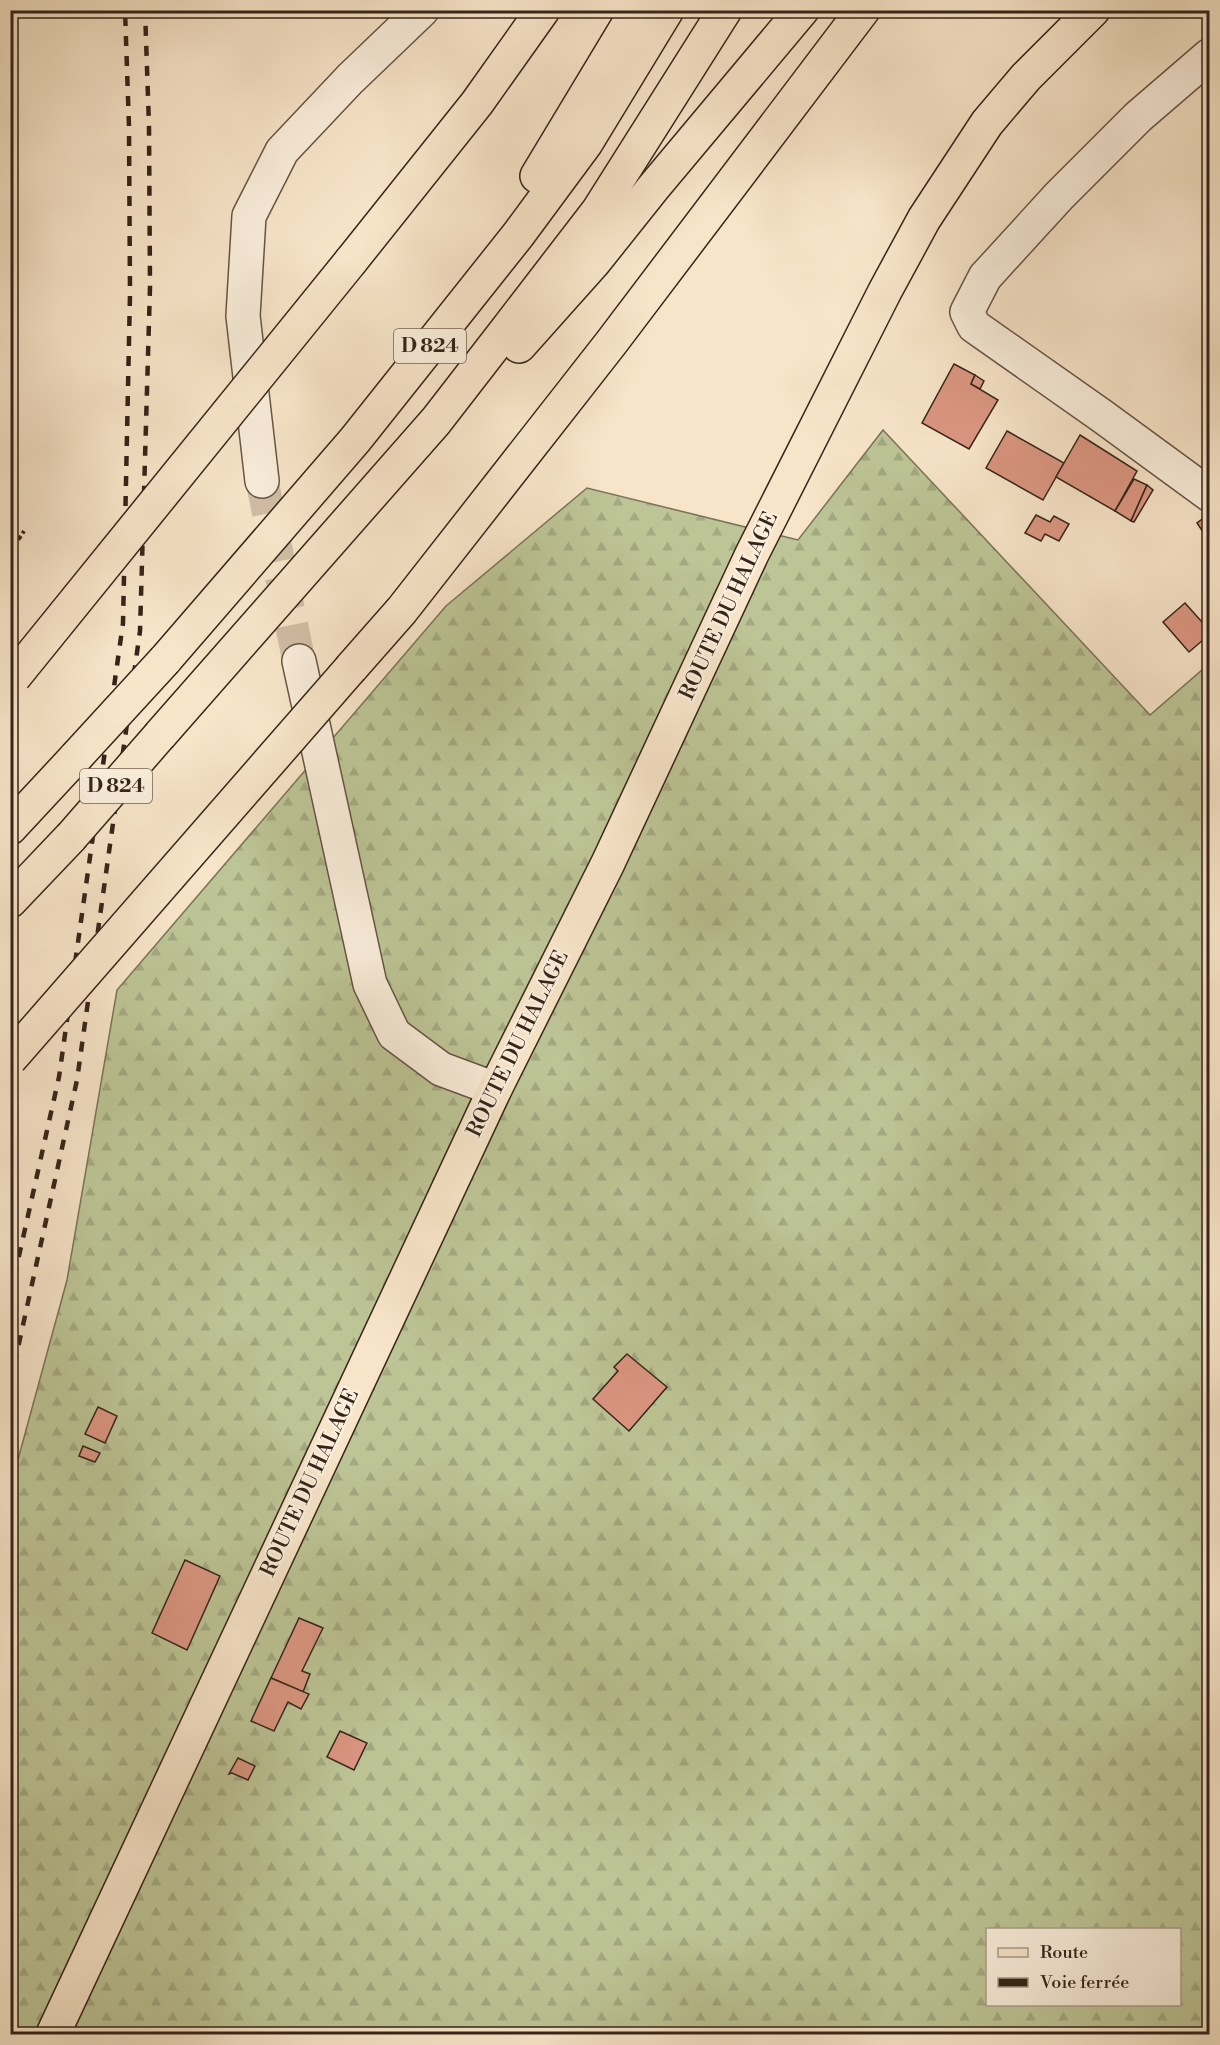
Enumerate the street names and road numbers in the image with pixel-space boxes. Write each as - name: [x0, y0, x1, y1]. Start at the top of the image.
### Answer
- road number: D 824: [394, 329, 466, 363]
- street label: ROUTE DU HALAGE: [674, 508, 784, 704]
- road number: D 824: [80, 769, 152, 803]
- street label: ROUTE DU HALAGE: [461, 946, 575, 1142]
- street label: ROUTE DU HALAGE: [255, 1385, 365, 1581]

